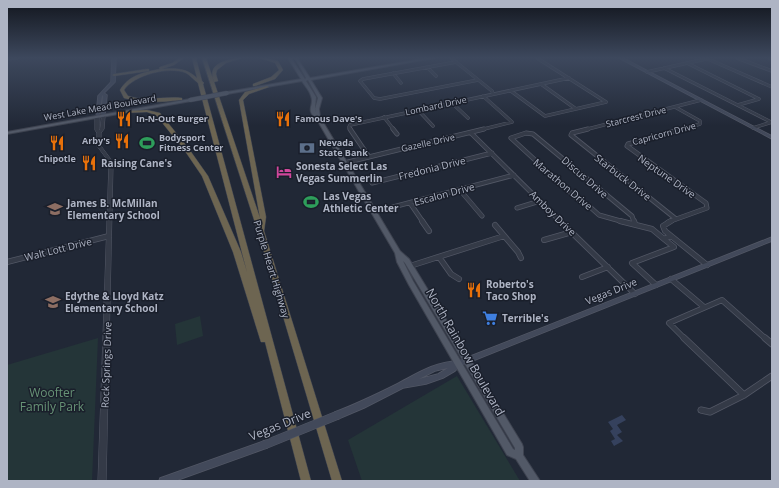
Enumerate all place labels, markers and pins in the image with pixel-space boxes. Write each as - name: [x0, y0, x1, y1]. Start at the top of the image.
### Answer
- restaurant icon: In-N-Out Burger: [115, 110, 133, 128]
- restaurant icon: Famous Dave's: [274, 110, 292, 128]
- place label: In-N-Out Burger: [136, 112, 208, 125]
- place label: Famous Dave's: [295, 112, 362, 125]
- place label: Bodysport Fitness Center: [159, 131, 223, 154]
- restaurant icon: Arby's: [113, 132, 131, 150]
- restaurant icon: Chipotle: [48, 134, 66, 152]
- place label: Arby's: [82, 134, 111, 147]
- sports icon: Bodysport Fitness Center: [138, 134, 156, 152]
- place label: Nevada State Bank: [319, 136, 368, 159]
- bank icon: Nevada State Bank: [298, 139, 316, 157]
- place label: Chipotle: [38, 152, 76, 165]
- restaurant icon: Raising Cane's: [80, 154, 98, 172]
- place label: Raising Cane's: [101, 156, 172, 170]
- place label: Sonesta Select Las Vegas Summerlin: [296, 159, 387, 185]
- hotel icon: Sonesta Select Las Vegas Summerlin: [275, 163, 293, 181]
- place label: Las Vegas Athletic Center: [323, 189, 399, 215]
- sports icon: Las Vegas Athletic Center: [302, 193, 320, 211]
- place label: James B. McMillan Elementary School: [66, 196, 160, 222]
- school or university icon: James B. McMillan Elementary School: [46, 200, 64, 218]
- place label: Roberto's Taco Shop: [486, 277, 536, 303]
- restaurant icon: Roberto's Taco Shop: [465, 281, 483, 299]
- place label: Edythe & Lloyd Katz Elementary School: [65, 289, 164, 315]
- school or university icon: Edythe & Lloyd Katz Elementary School: [44, 293, 62, 311]
- supermarket icon: Terrible's: [481, 309, 499, 327]
- place label: Terrible's: [502, 311, 549, 325]

